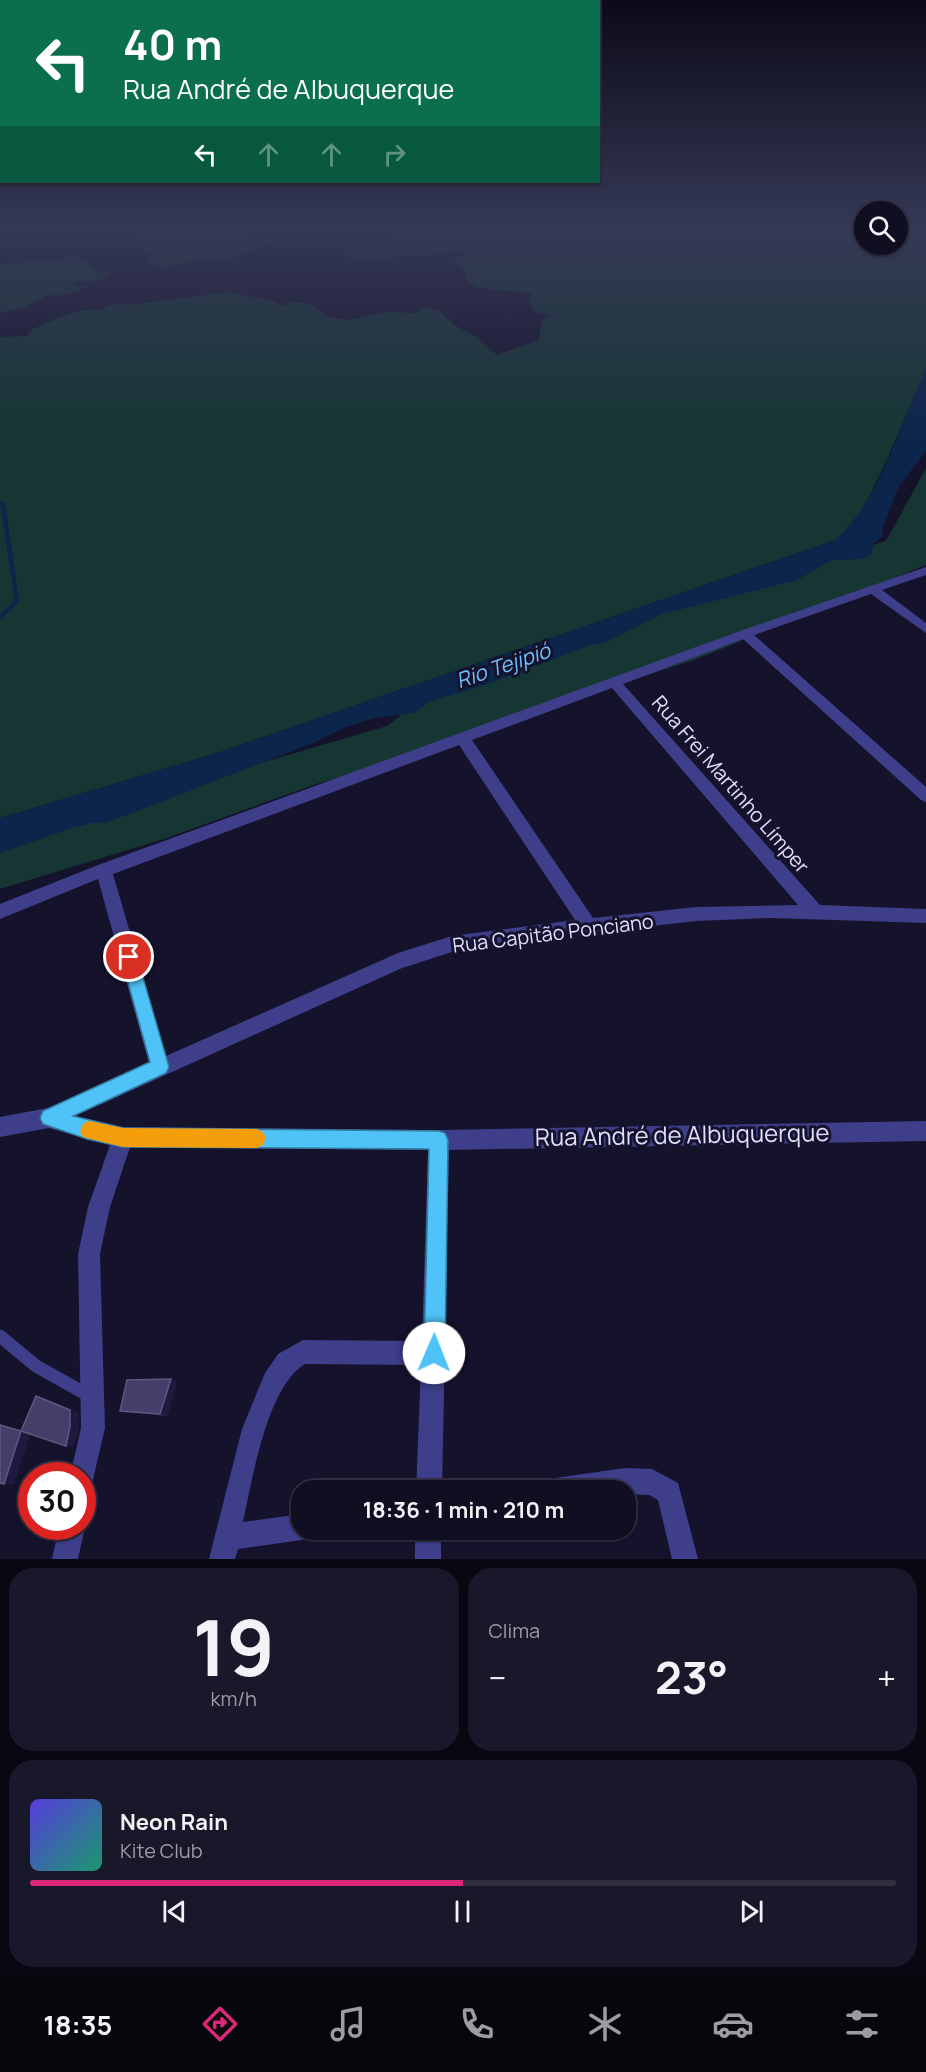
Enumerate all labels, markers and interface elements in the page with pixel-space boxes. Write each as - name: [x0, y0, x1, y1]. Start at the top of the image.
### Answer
- text: 40 m: [123, 15, 222, 73]
- icon: left: [24, 24, 102, 102]
- text: Rua André de Albuquerque: [123, 70, 454, 107]
- icon: left: [189, 138, 222, 171]
- icon: ahead: [252, 138, 285, 171]
- icon: ahead: [315, 138, 348, 171]
- icon: right: [378, 138, 411, 171]
- map controls: [854, 201, 908, 255]
- button: search: [854, 201, 908, 255]
- water label: Rio Tejipió: [452, 635, 555, 694]
- street label: Rua Frei Martinho Límper: [646, 689, 816, 879]
- street label: Rua Capitão Ponciano: [451, 907, 655, 959]
- pin: [103, 931, 154, 982]
- icon: arrive: [112, 940, 145, 973]
- street label: Rua André de Albuquerque: [534, 1115, 830, 1153]
- position arrow: [402, 1321, 466, 1385]
- speed limit sign: 30: [18, 1462, 96, 1540]
- text: 18:36 · 1 min · 210 m: [363, 1495, 564, 1525]
- text: 19: [192, 1593, 275, 1699]
- text: Clima: [489, 1617, 540, 1644]
- text: 23°: [655, 1646, 728, 1708]
- text: −: [489, 1655, 506, 1700]
- text: +: [877, 1655, 896, 1700]
- text: km/h: [210, 1685, 257, 1712]
- text: Neon Rain: [120, 1807, 228, 1837]
- text: Kite Club: [120, 1837, 203, 1864]
- icon: previous: [158, 1895, 191, 1928]
- icon: pause: [446, 1895, 479, 1928]
- icon: next: [735, 1895, 768, 1928]
- icon: directions: [199, 2003, 241, 2045]
- icon: music: [327, 2003, 369, 2045]
- icon: phone: [456, 2003, 498, 2045]
- icon: climate: [584, 2003, 626, 2045]
- icon: car: [712, 2003, 754, 2045]
- icon: filters: [841, 2003, 883, 2045]
- text: 18:35: [43, 2006, 112, 2043]

